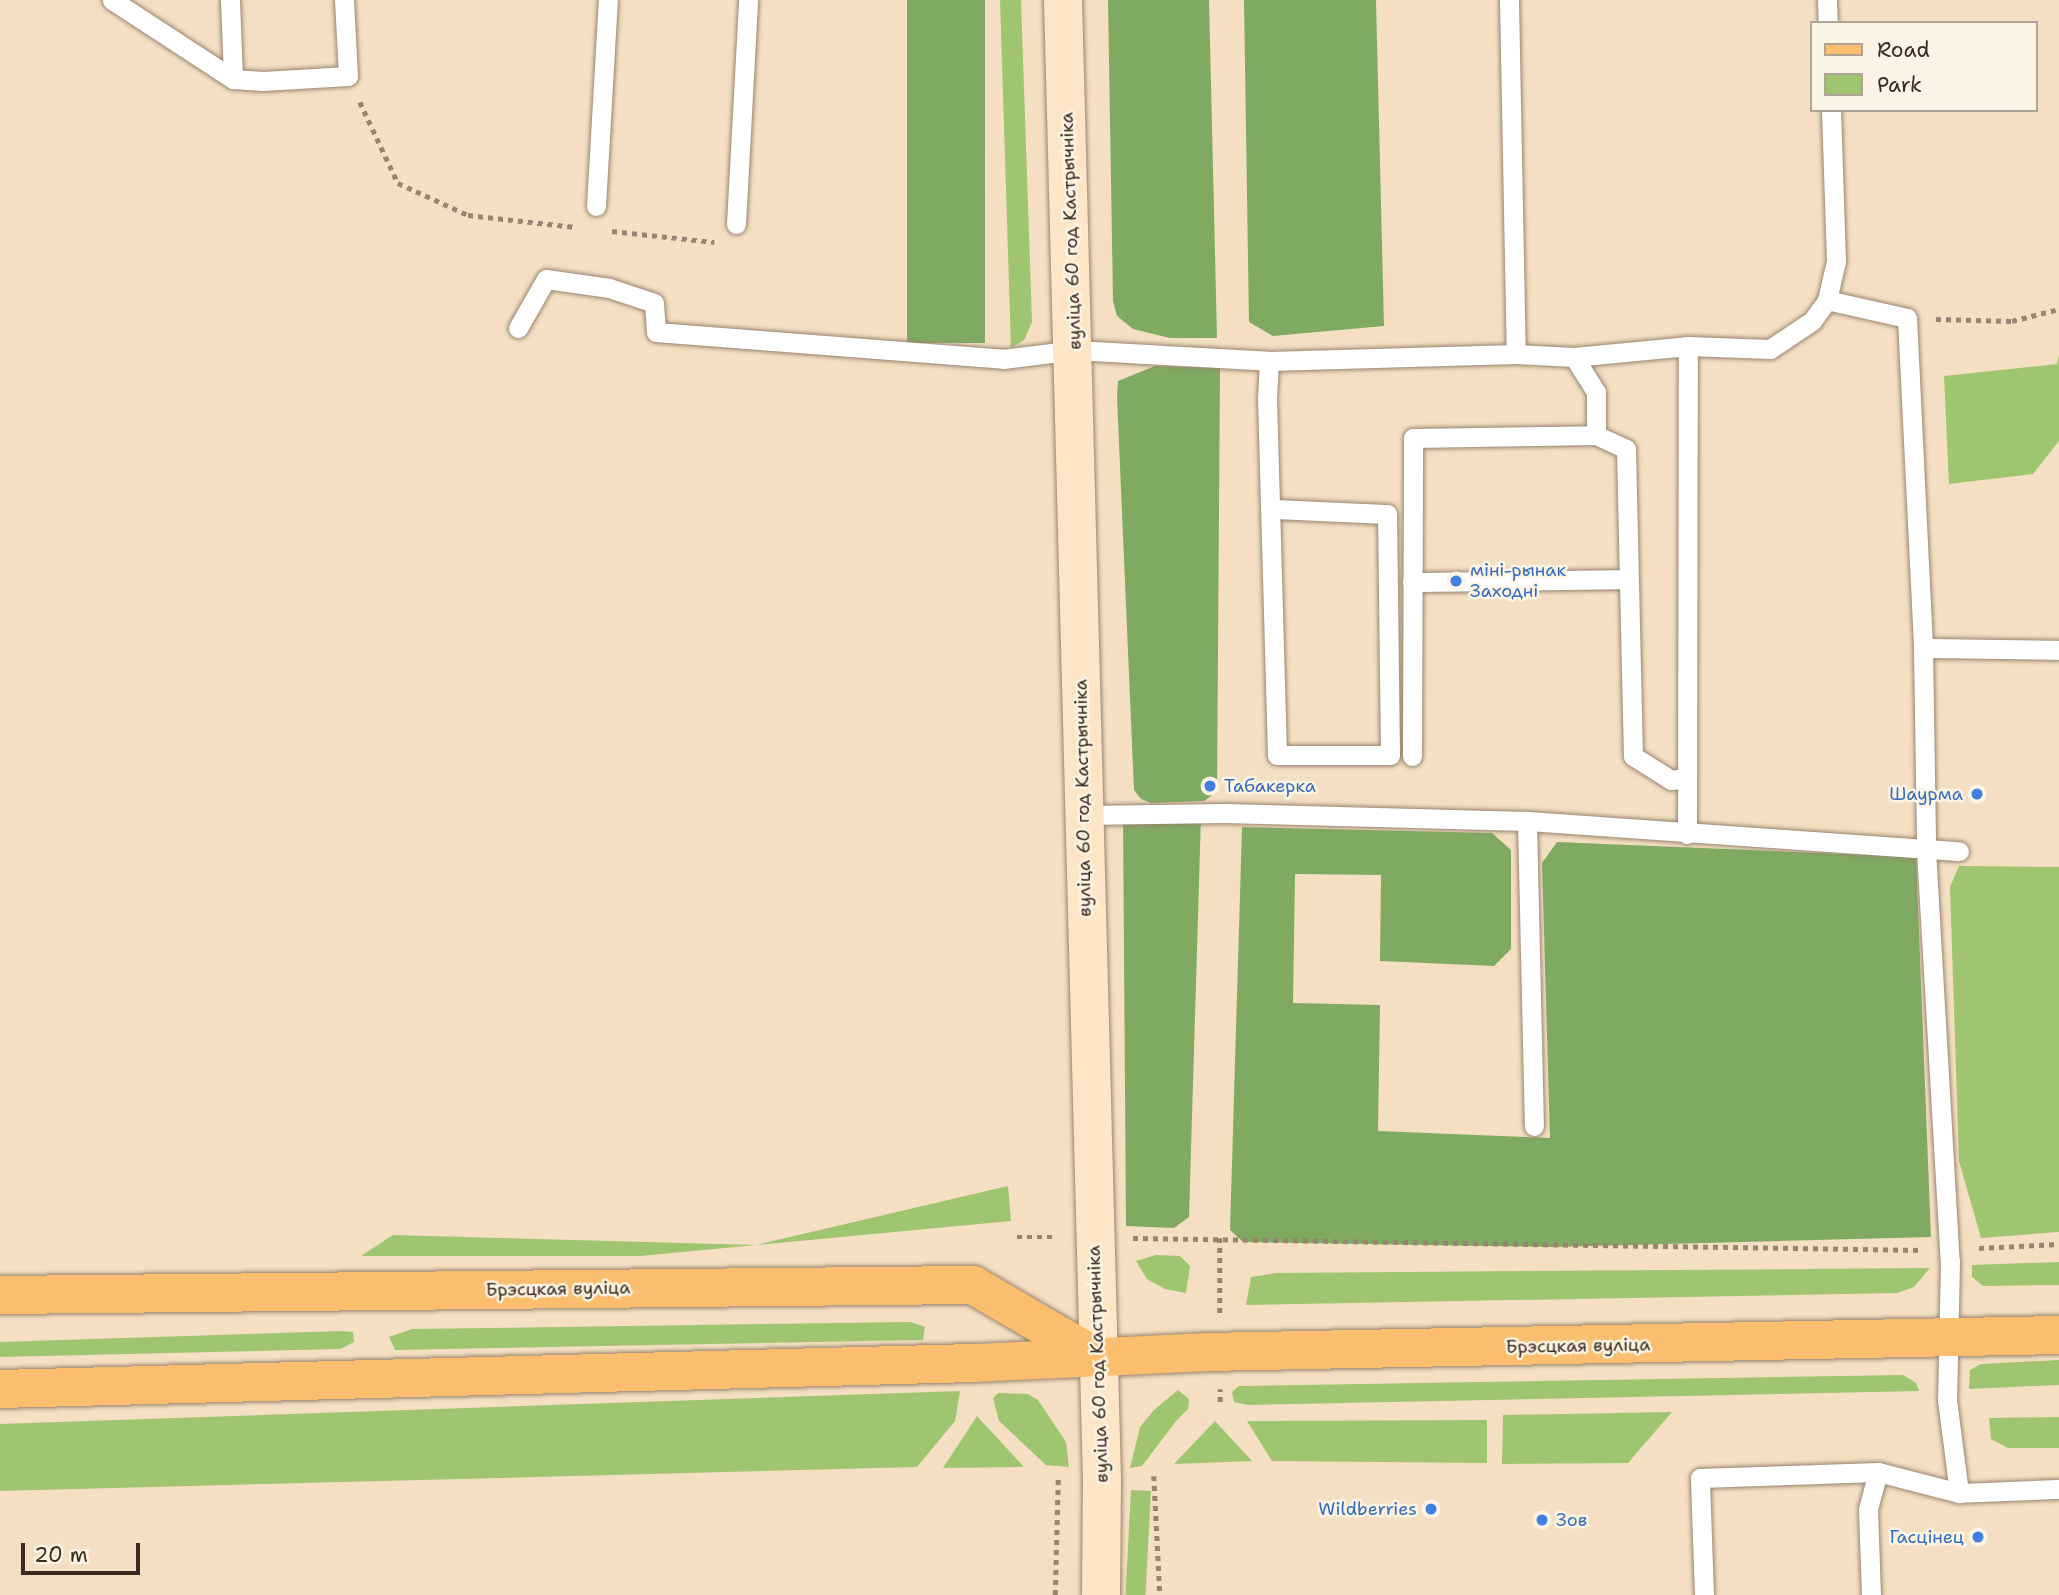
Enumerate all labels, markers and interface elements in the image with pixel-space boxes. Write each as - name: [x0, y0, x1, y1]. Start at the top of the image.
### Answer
- legend: [1811, 21, 2038, 112]
- text: Road: [1877, 36, 1930, 64]
- text: Park: [1877, 71, 1922, 99]
- street label: вуліца 60 год Кастрычніка: [1056, 112, 1086, 350]
- place label: міні-рынак Заходні: [1470, 560, 1566, 602]
- marker: міні-рынак Заходні: [1448, 573, 1464, 589]
- street label: вуліца 60 год Кастрычніка: [1070, 679, 1096, 917]
- place label: Табакерка: [1224, 775, 1316, 797]
- marker: Табакерка: [1202, 778, 1218, 794]
- place label: Шаурма: [1889, 783, 1963, 805]
- marker: Шаурма: [1969, 786, 1985, 802]
- street label: вуліца 60 год Кастрычніка: [1083, 1245, 1113, 1483]
- street label: Брэсцкая вуліца: [485, 1277, 631, 1301]
- street label: Брэсцкая вуліца: [1505, 1334, 1651, 1358]
- place label: Wildberries: [1318, 1498, 1417, 1520]
- marker: Wildberries: [1423, 1501, 1439, 1517]
- place label: Зов: [1556, 1509, 1587, 1531]
- marker: Зов: [1534, 1512, 1550, 1528]
- place label: Гасцінец: [1890, 1526, 1964, 1548]
- scale bar: [24, 1528, 144, 1572]
- marker: Гасцінец: [1970, 1529, 1986, 1545]
- text: 20 m: [34, 1541, 88, 1569]

